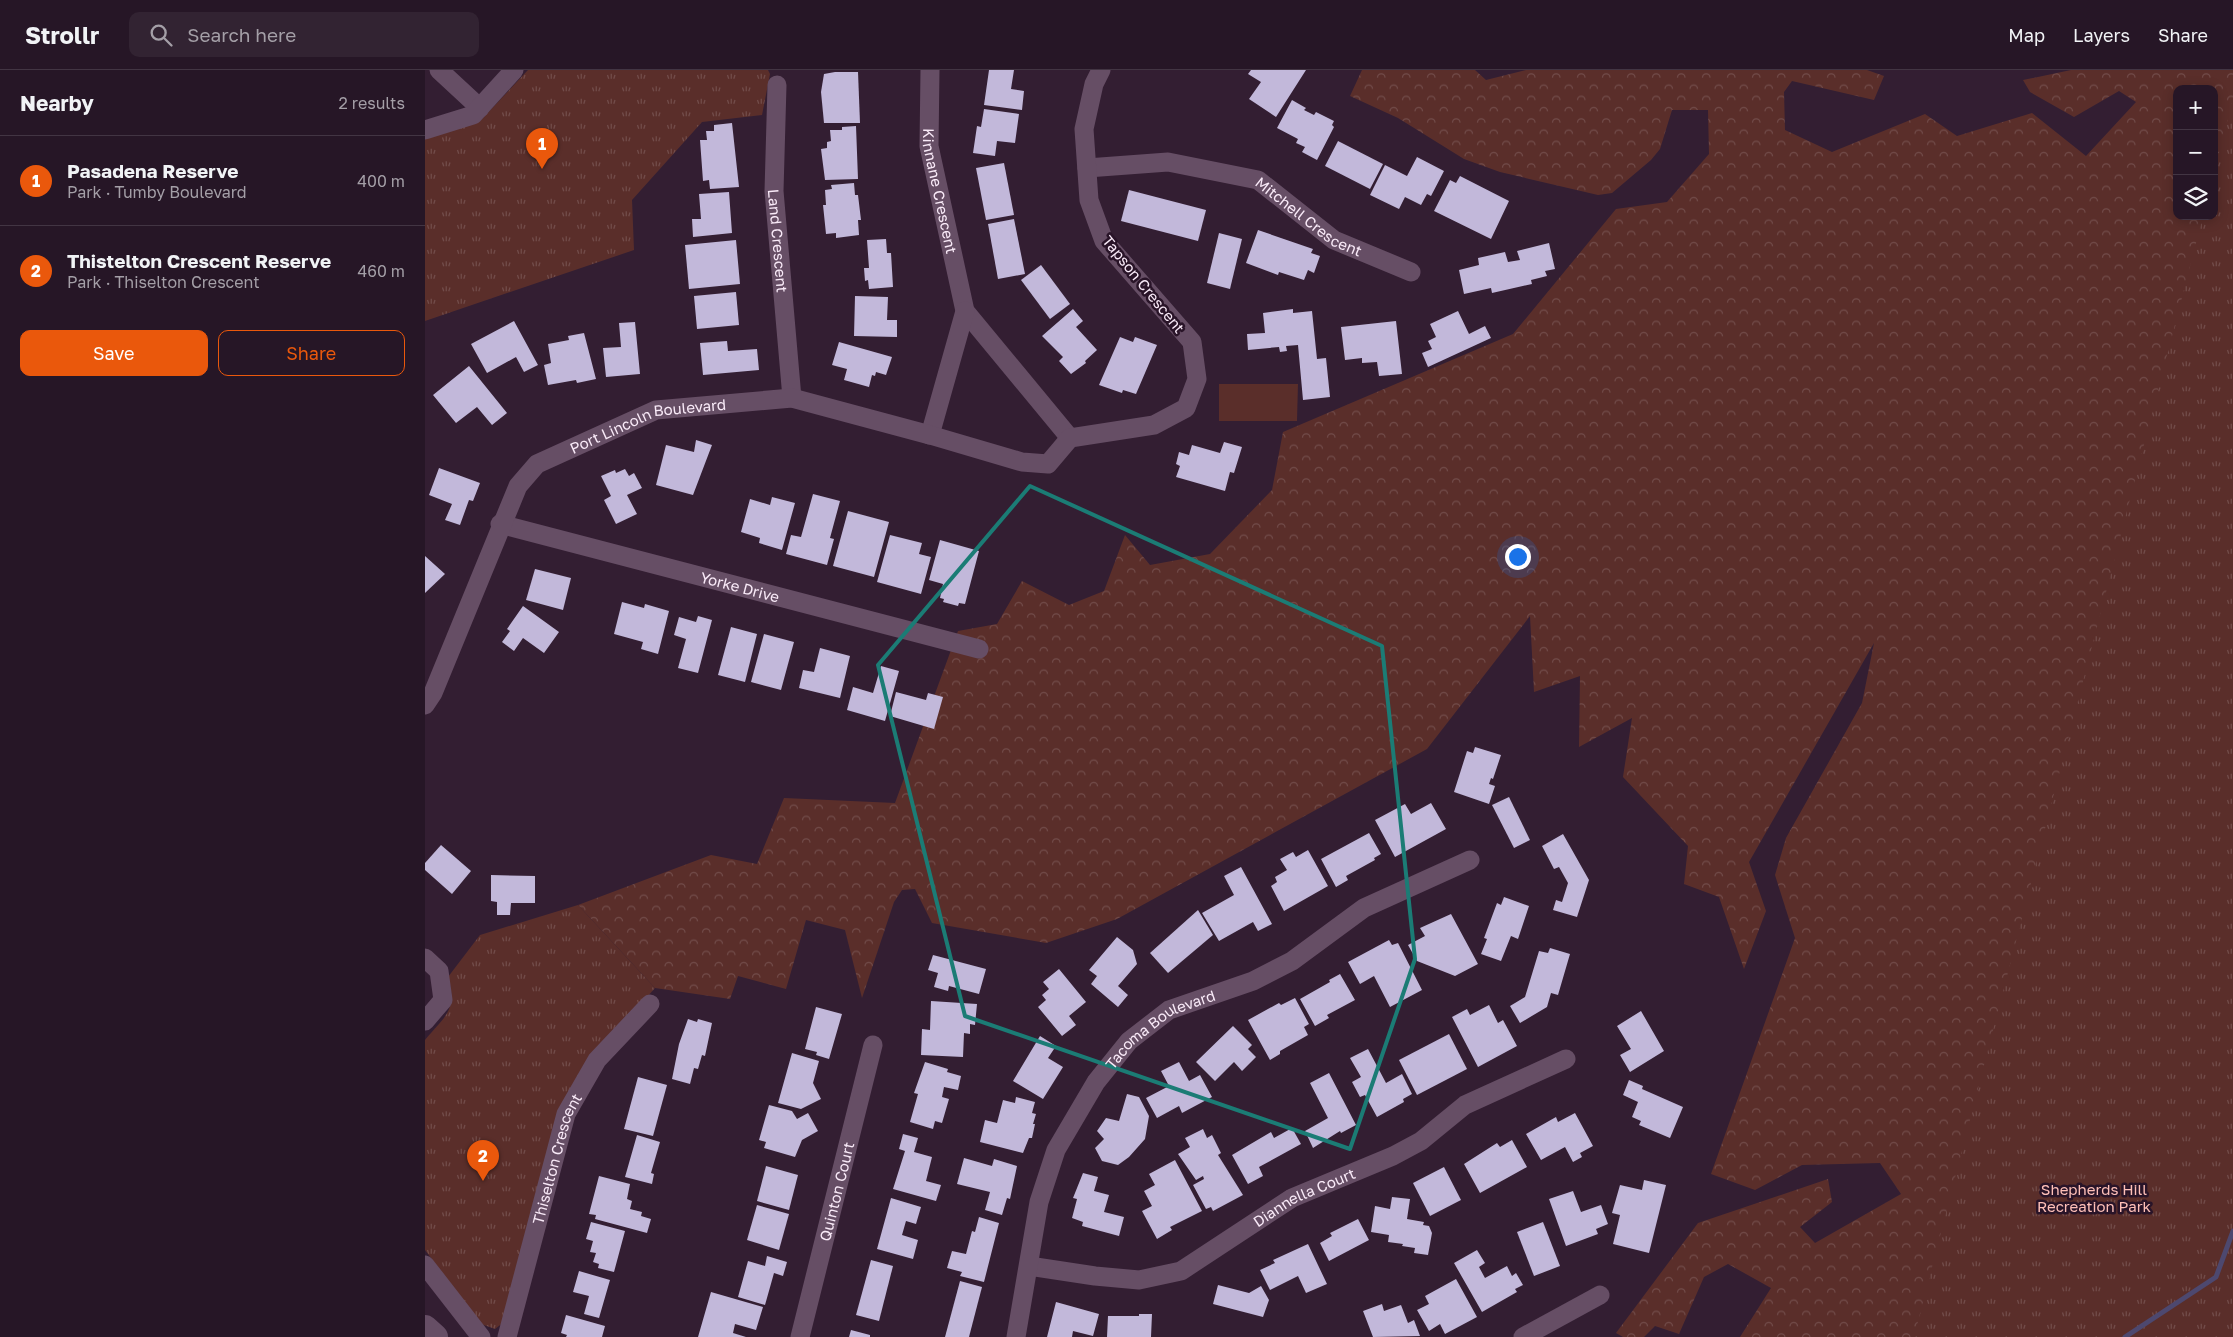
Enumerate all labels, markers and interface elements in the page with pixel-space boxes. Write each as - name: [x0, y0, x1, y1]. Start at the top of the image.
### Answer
- search box: [129, 12, 479, 57]
- text: Strollr: [25, 20, 99, 49]
- icon: search: [147, 21, 175, 49]
- text: Search here: [187, 23, 296, 46]
- text: Map: [2008, 24, 2045, 46]
- text: Layers: [2073, 24, 2130, 46]
- text: Share: [2158, 24, 2208, 46]
- map controls: [2173, 85, 2218, 220]
- button: +: [2173, 85, 2218, 130]
- text: Nearby: [20, 90, 94, 116]
- text: 2 results: [339, 93, 405, 113]
- pin: 1: [526, 128, 558, 169]
- street label: Kinnane Crescent: [919, 128, 961, 255]
- button: −: [2173, 130, 2218, 175]
- text: Pasadena Reserve: [67, 159, 238, 182]
- text: 1: [32, 171, 40, 191]
- text: 400 m: [357, 171, 405, 191]
- street label: Mitchell Crescent: [1252, 173, 1365, 260]
- button: layers: [2173, 175, 2218, 220]
- text: Park · Tumby Boulevard: [67, 182, 247, 202]
- street label: Land Crescent: [765, 188, 792, 293]
- street label: Tapson Crescent: [1099, 232, 1189, 336]
- text: Thistelton Crescent Reserve: [67, 249, 331, 272]
- text: 2: [31, 261, 41, 281]
- text: 460 m: [357, 261, 405, 281]
- text: Park · Thiselton Crescent: [67, 272, 260, 292]
- button: Save: [20, 330, 208, 376]
- button: Share: [218, 330, 405, 376]
- street label: Port Lincoln Boulevard: [567, 395, 727, 457]
- your location: [1505, 544, 1531, 570]
- street label: Yorke Drive: [698, 568, 782, 606]
- street label: Tacoma Boulevard: [1101, 986, 1217, 1072]
- street label: Thiselton Crescent: [528, 1090, 585, 1226]
- pin: 2: [467, 1140, 499, 1181]
- street label: Quinton Court: [815, 1140, 857, 1243]
- street label: Diannella Court: [1249, 1164, 1358, 1230]
- park label: Shepherds Hill Recreation Park: [2037, 1180, 2152, 1215]

